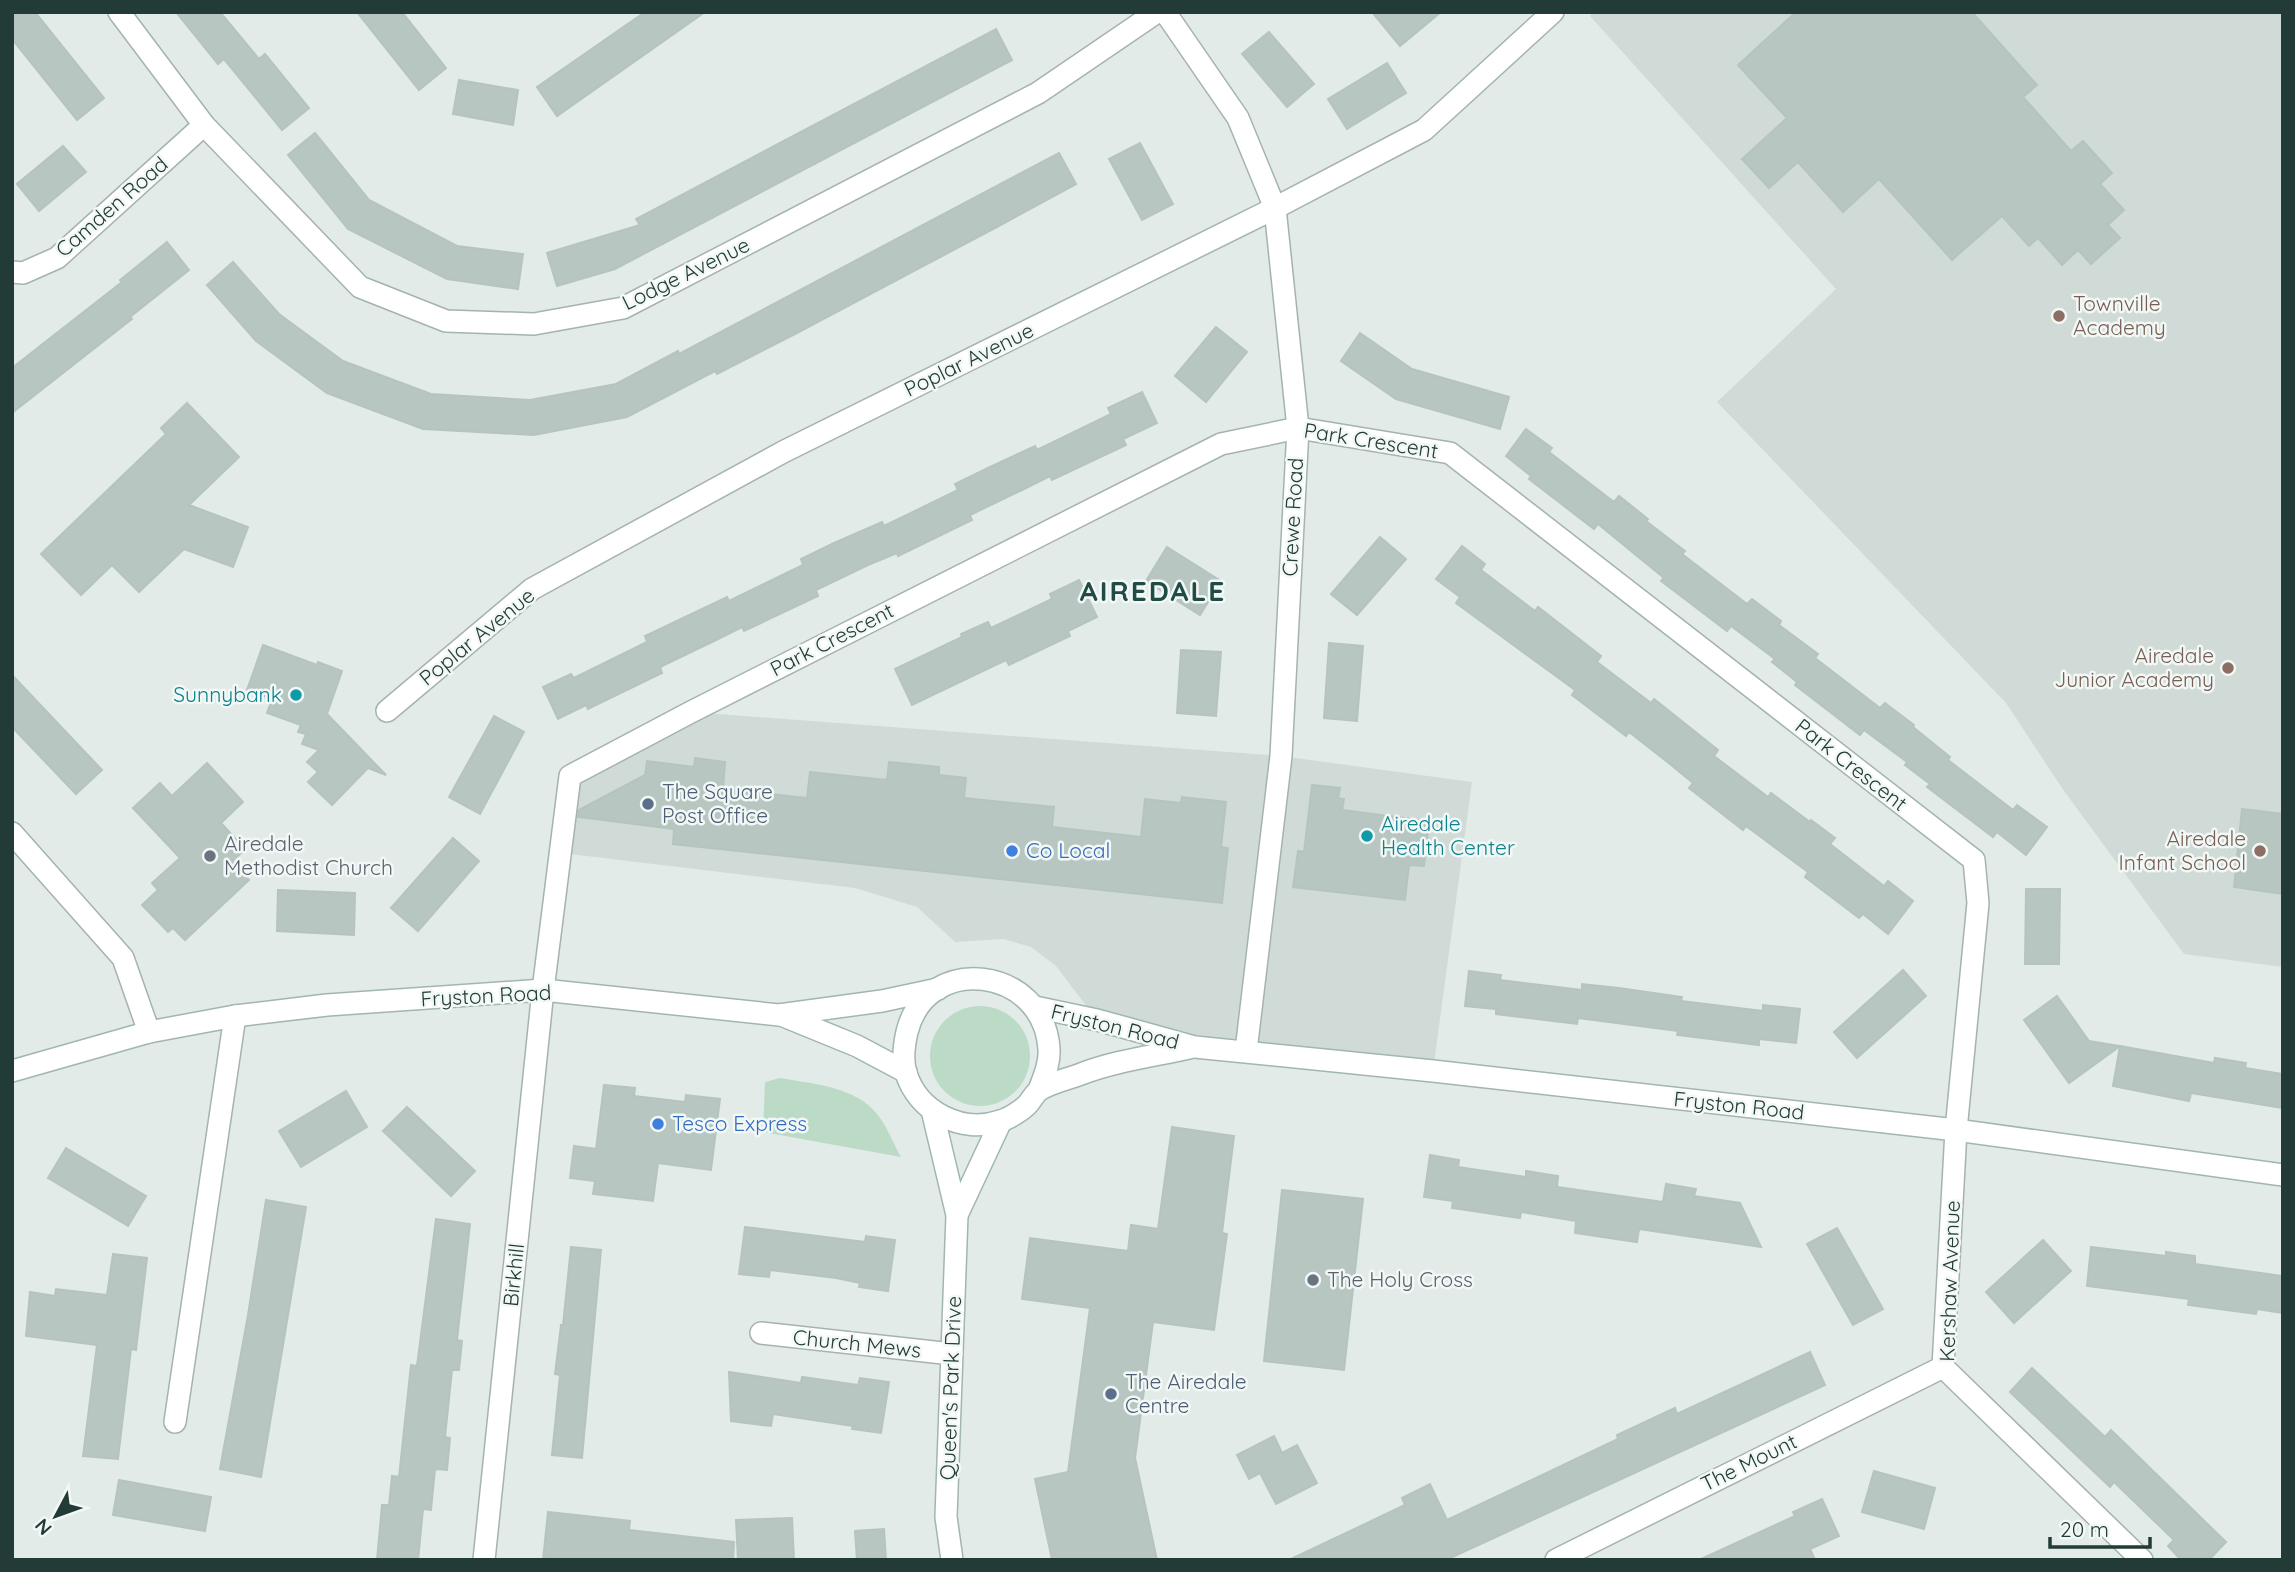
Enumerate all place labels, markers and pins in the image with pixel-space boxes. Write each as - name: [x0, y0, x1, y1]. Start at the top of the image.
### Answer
- place label: Townville Academy: [2073, 290, 2166, 340]
- marker: Townville Academy: [2051, 308, 2067, 324]
- place label: Airedale Junior Academy: [2054, 642, 2214, 692]
- marker: Airedale Junior Academy: [2220, 660, 2236, 676]
- place label: Sunnybank: [173, 681, 282, 707]
- marker: Sunnybank: [288, 687, 304, 703]
- place label: The Square Post Office: [662, 778, 773, 828]
- marker: The Square Post Office: [640, 796, 656, 812]
- place label: Airedale Health Center: [1381, 810, 1515, 860]
- place label: Airedale Infant School: [2119, 825, 2246, 875]
- marker: Airedale Health Center: [1359, 828, 1375, 844]
- place label: Airedale Methodist Church: [224, 830, 393, 880]
- place label: Co Local: [1026, 837, 1110, 863]
- marker: Co Local: [1004, 843, 1020, 859]
- marker: Airedale Infant School: [2252, 843, 2268, 859]
- marker: Airedale Methodist Church: [202, 848, 218, 864]
- place label: Tesco Express: [672, 1110, 807, 1136]
- marker: Tesco Express: [650, 1116, 666, 1132]
- place label: The Holy Cross: [1327, 1266, 1473, 1292]
- marker: The Holy Cross: [1305, 1272, 1321, 1288]
- place label: The Airedale Centre: [1125, 1368, 1247, 1418]
- marker: The Airedale Centre: [1103, 1386, 1119, 1402]

